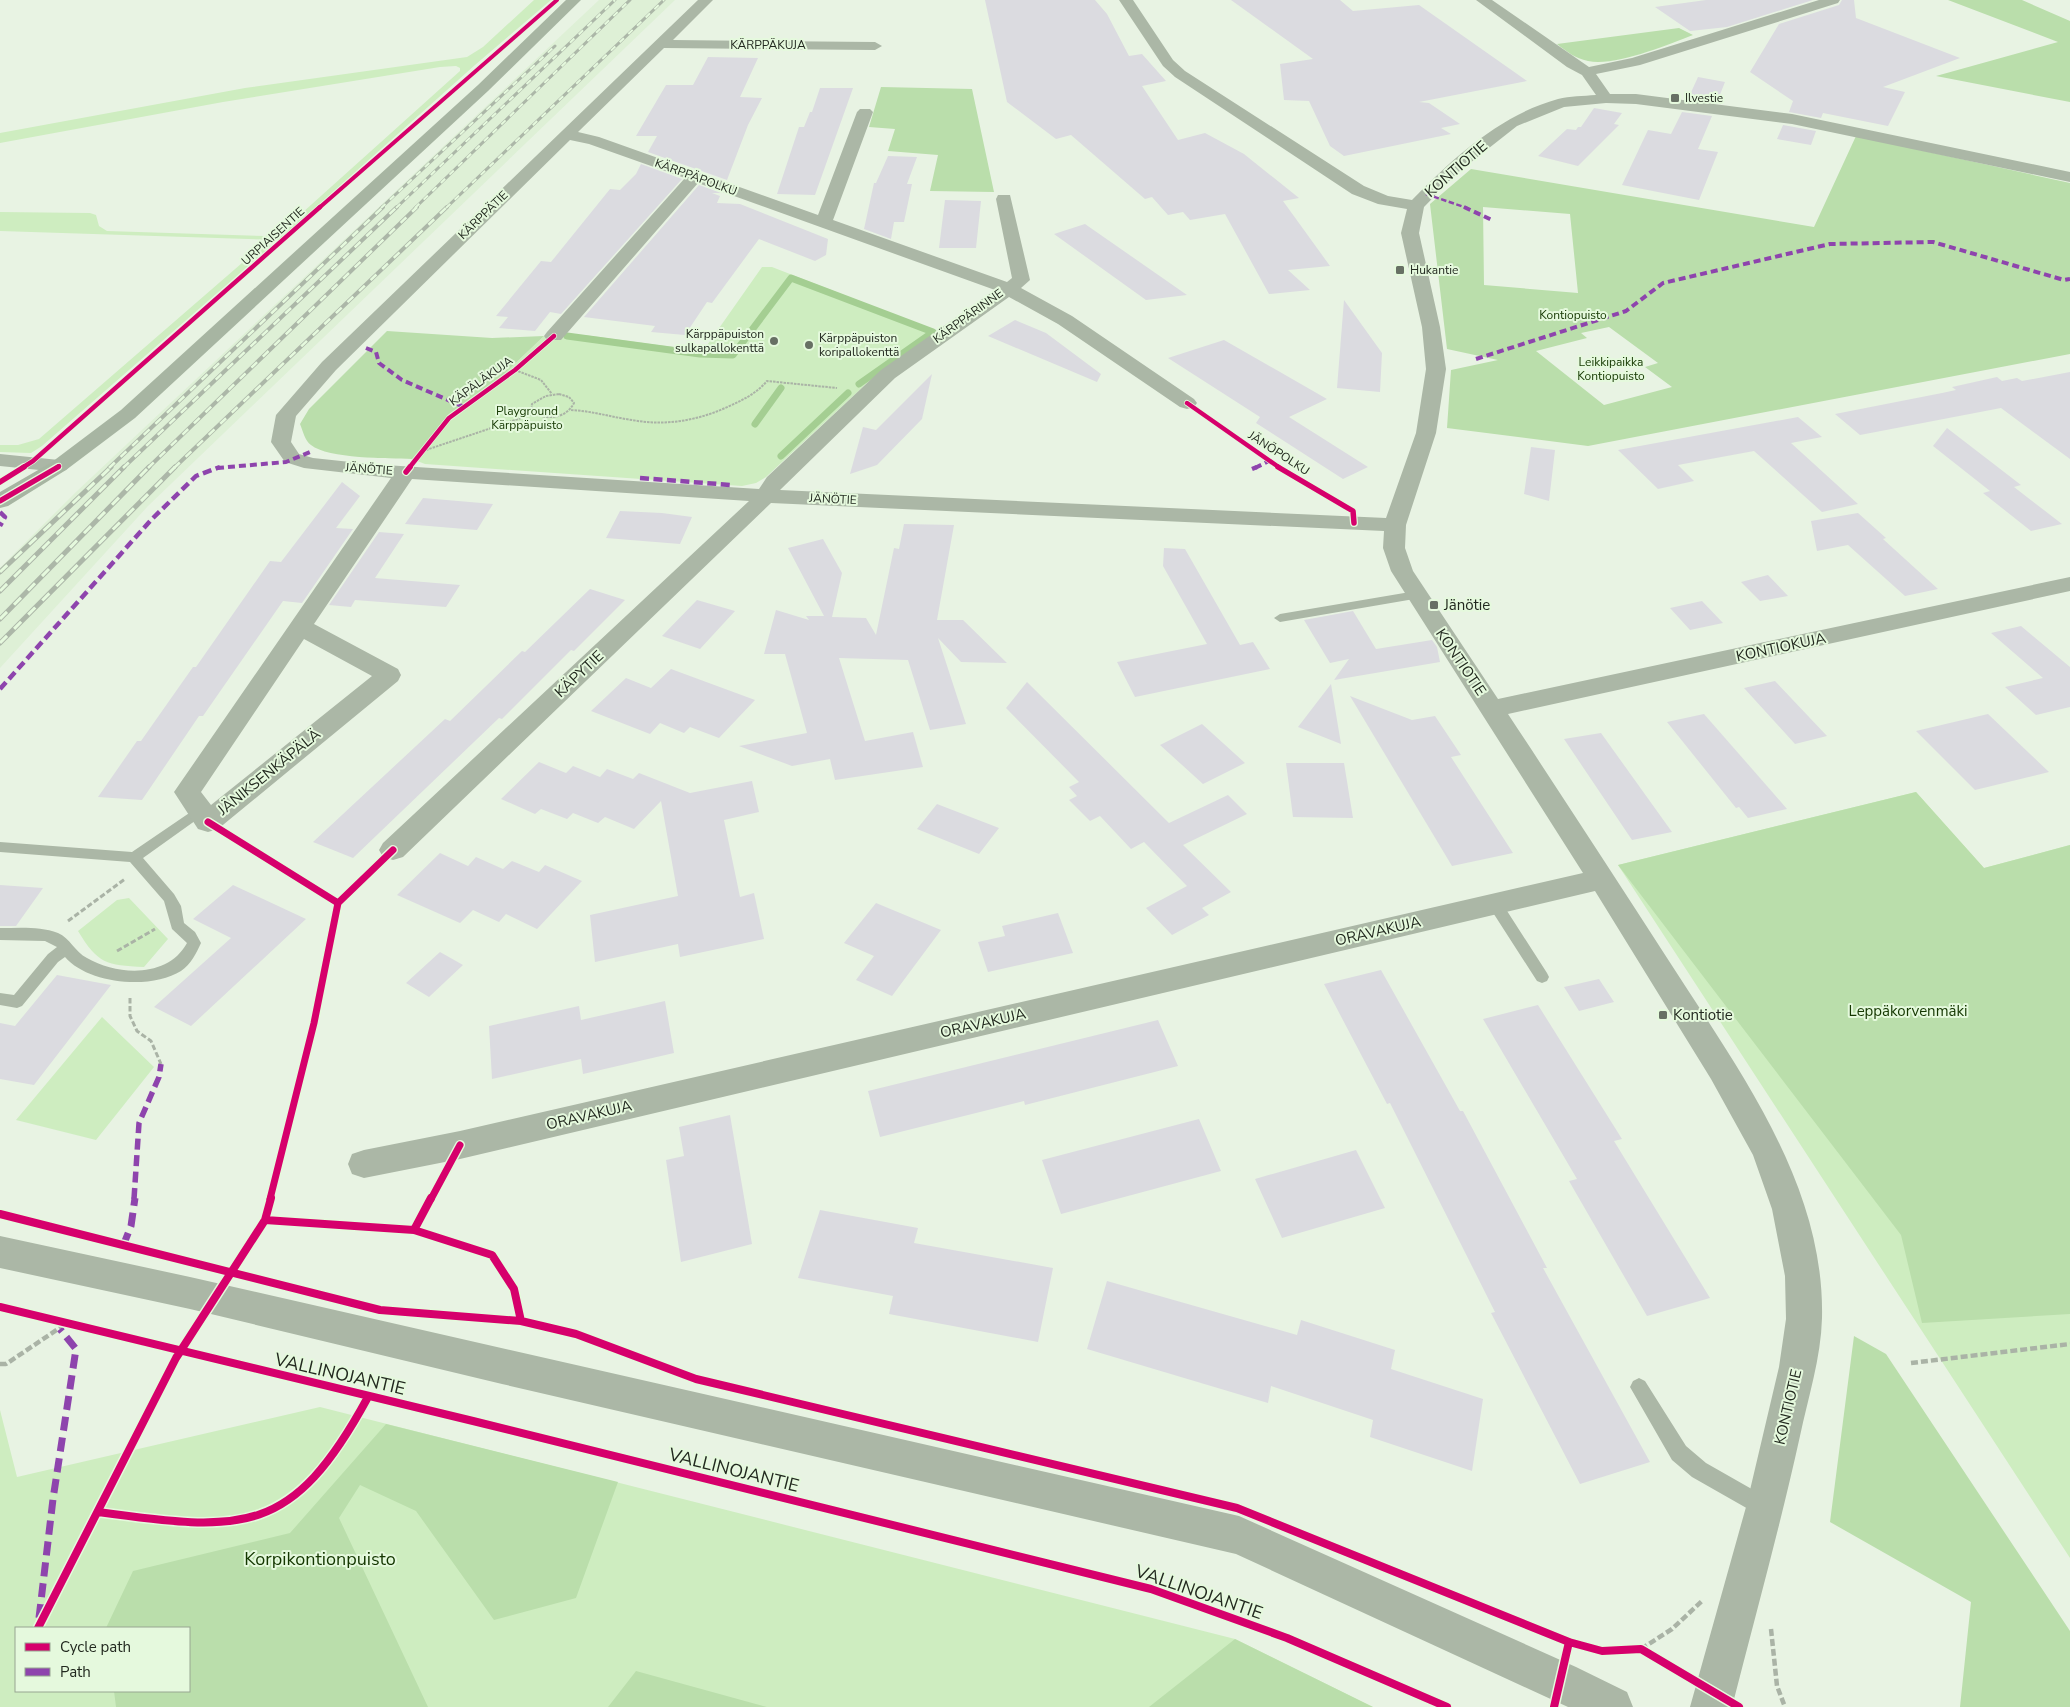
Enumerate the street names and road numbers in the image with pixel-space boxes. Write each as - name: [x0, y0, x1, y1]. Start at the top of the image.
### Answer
- street label: KÄRPPÄKUJA: [730, 37, 806, 53]
- street label: KONTIOTIE: [1420, 136, 1492, 202]
- street label: KÄRPPÄPOLKU: [653, 155, 739, 199]
- street label: KÄRPPÄTIE: [455, 187, 511, 243]
- street label: URPIAISENTIE: [238, 203, 308, 269]
- street label: KÄRPPÄRINNE: [930, 285, 1006, 347]
- street label: KÄPÄLÄKUJA: [446, 352, 516, 409]
- street label: JÄNÖPOLKU: [1244, 427, 1313, 479]
- street label: JÄNÖTIE: [344, 459, 393, 479]
- street label: JÄNÖTIE: [808, 490, 857, 508]
- street label: KONTIOTIE: [1431, 625, 1491, 699]
- street label: KONTIOKUJA: [1734, 628, 1828, 666]
- street label: KÄPYTIE: [550, 646, 608, 702]
- street label: JÄNIKSENKÄPÄLÄ: [213, 724, 325, 820]
- street label: ORAVAKUJA: [1333, 911, 1423, 951]
- street label: ORAVAKUJA: [938, 1003, 1028, 1043]
- street label: ORAVAKUJA: [544, 1095, 634, 1135]
- street label: VALLINOJANTIE: [271, 1347, 408, 1401]
- street label: KONTIOTIE: [1770, 1367, 1806, 1447]
- street label: VALLINOJANTIE: [665, 1442, 802, 1498]
- street label: VALLINOJANTIE: [1131, 1559, 1266, 1625]

